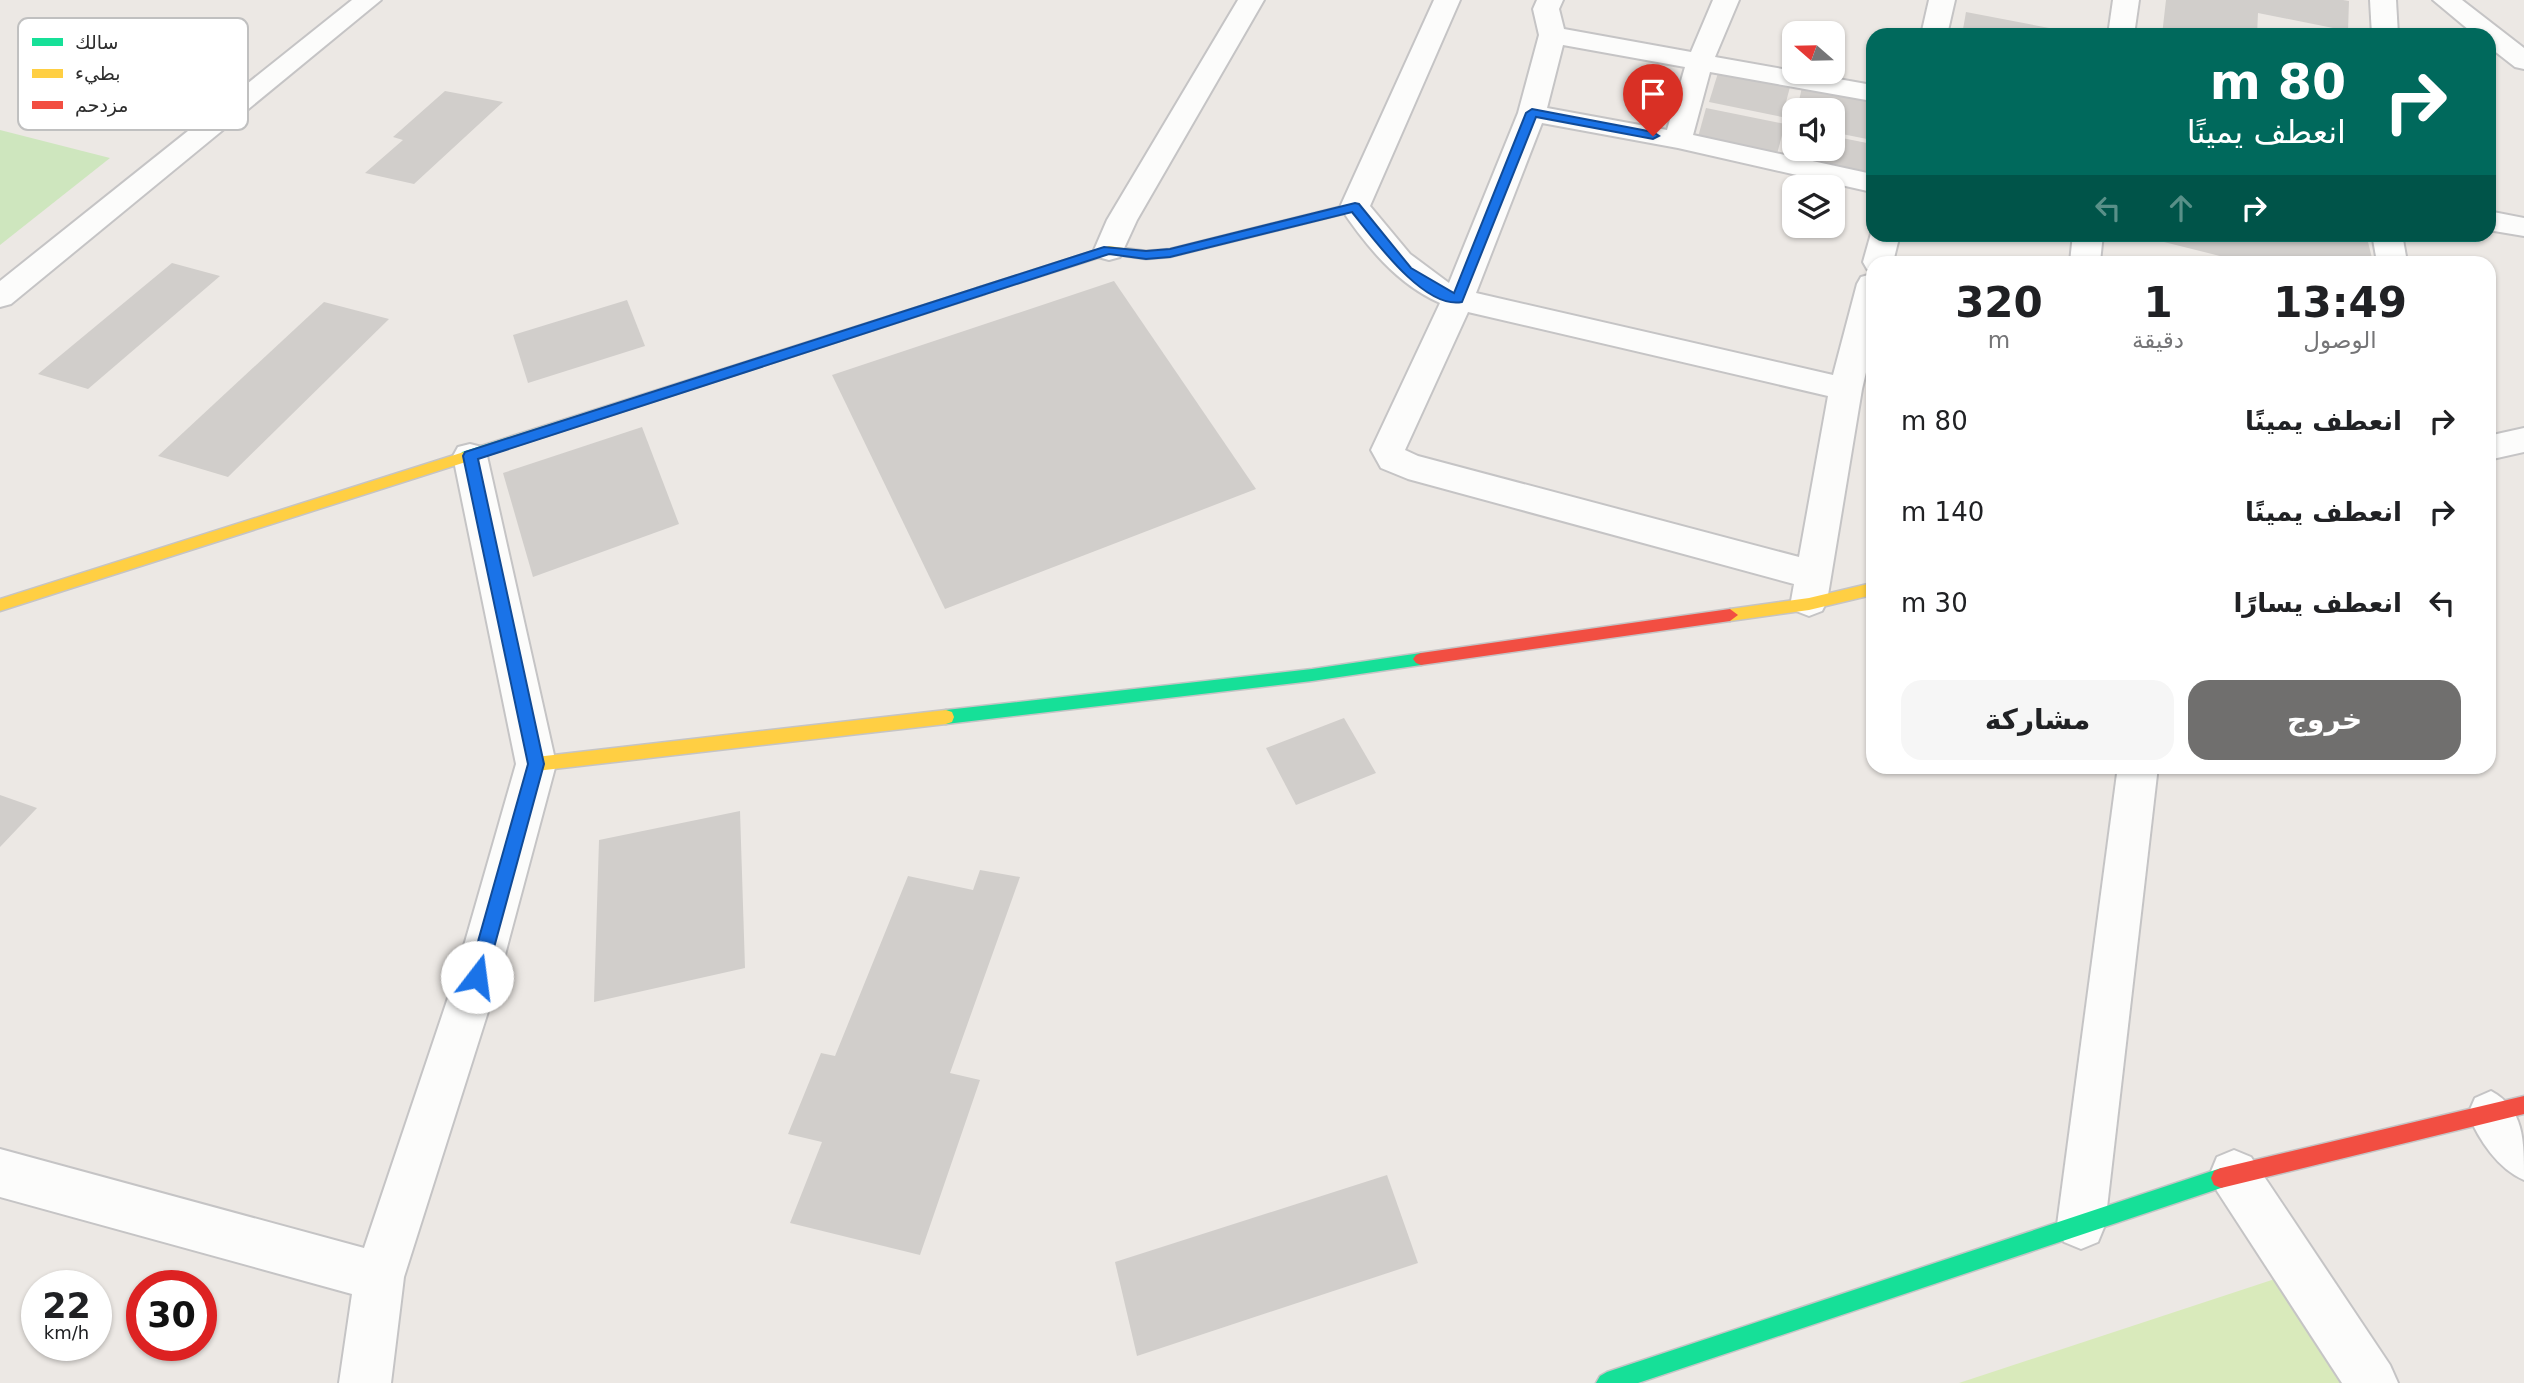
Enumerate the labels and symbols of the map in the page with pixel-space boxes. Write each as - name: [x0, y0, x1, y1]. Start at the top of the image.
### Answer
- legend: [18, 18, 248, 130]
- north arrow: [1782, 21, 1844, 84]
- text: سالك: [75, 31, 119, 53]
- text: بطيء: [75, 62, 121, 85]
- pin: [1623, 64, 1683, 136]
- text: مزدحم: [75, 94, 129, 117]
- position arrow: [440, 940, 514, 1014]
- speed limit sign: 30: [126, 1270, 217, 1361]

